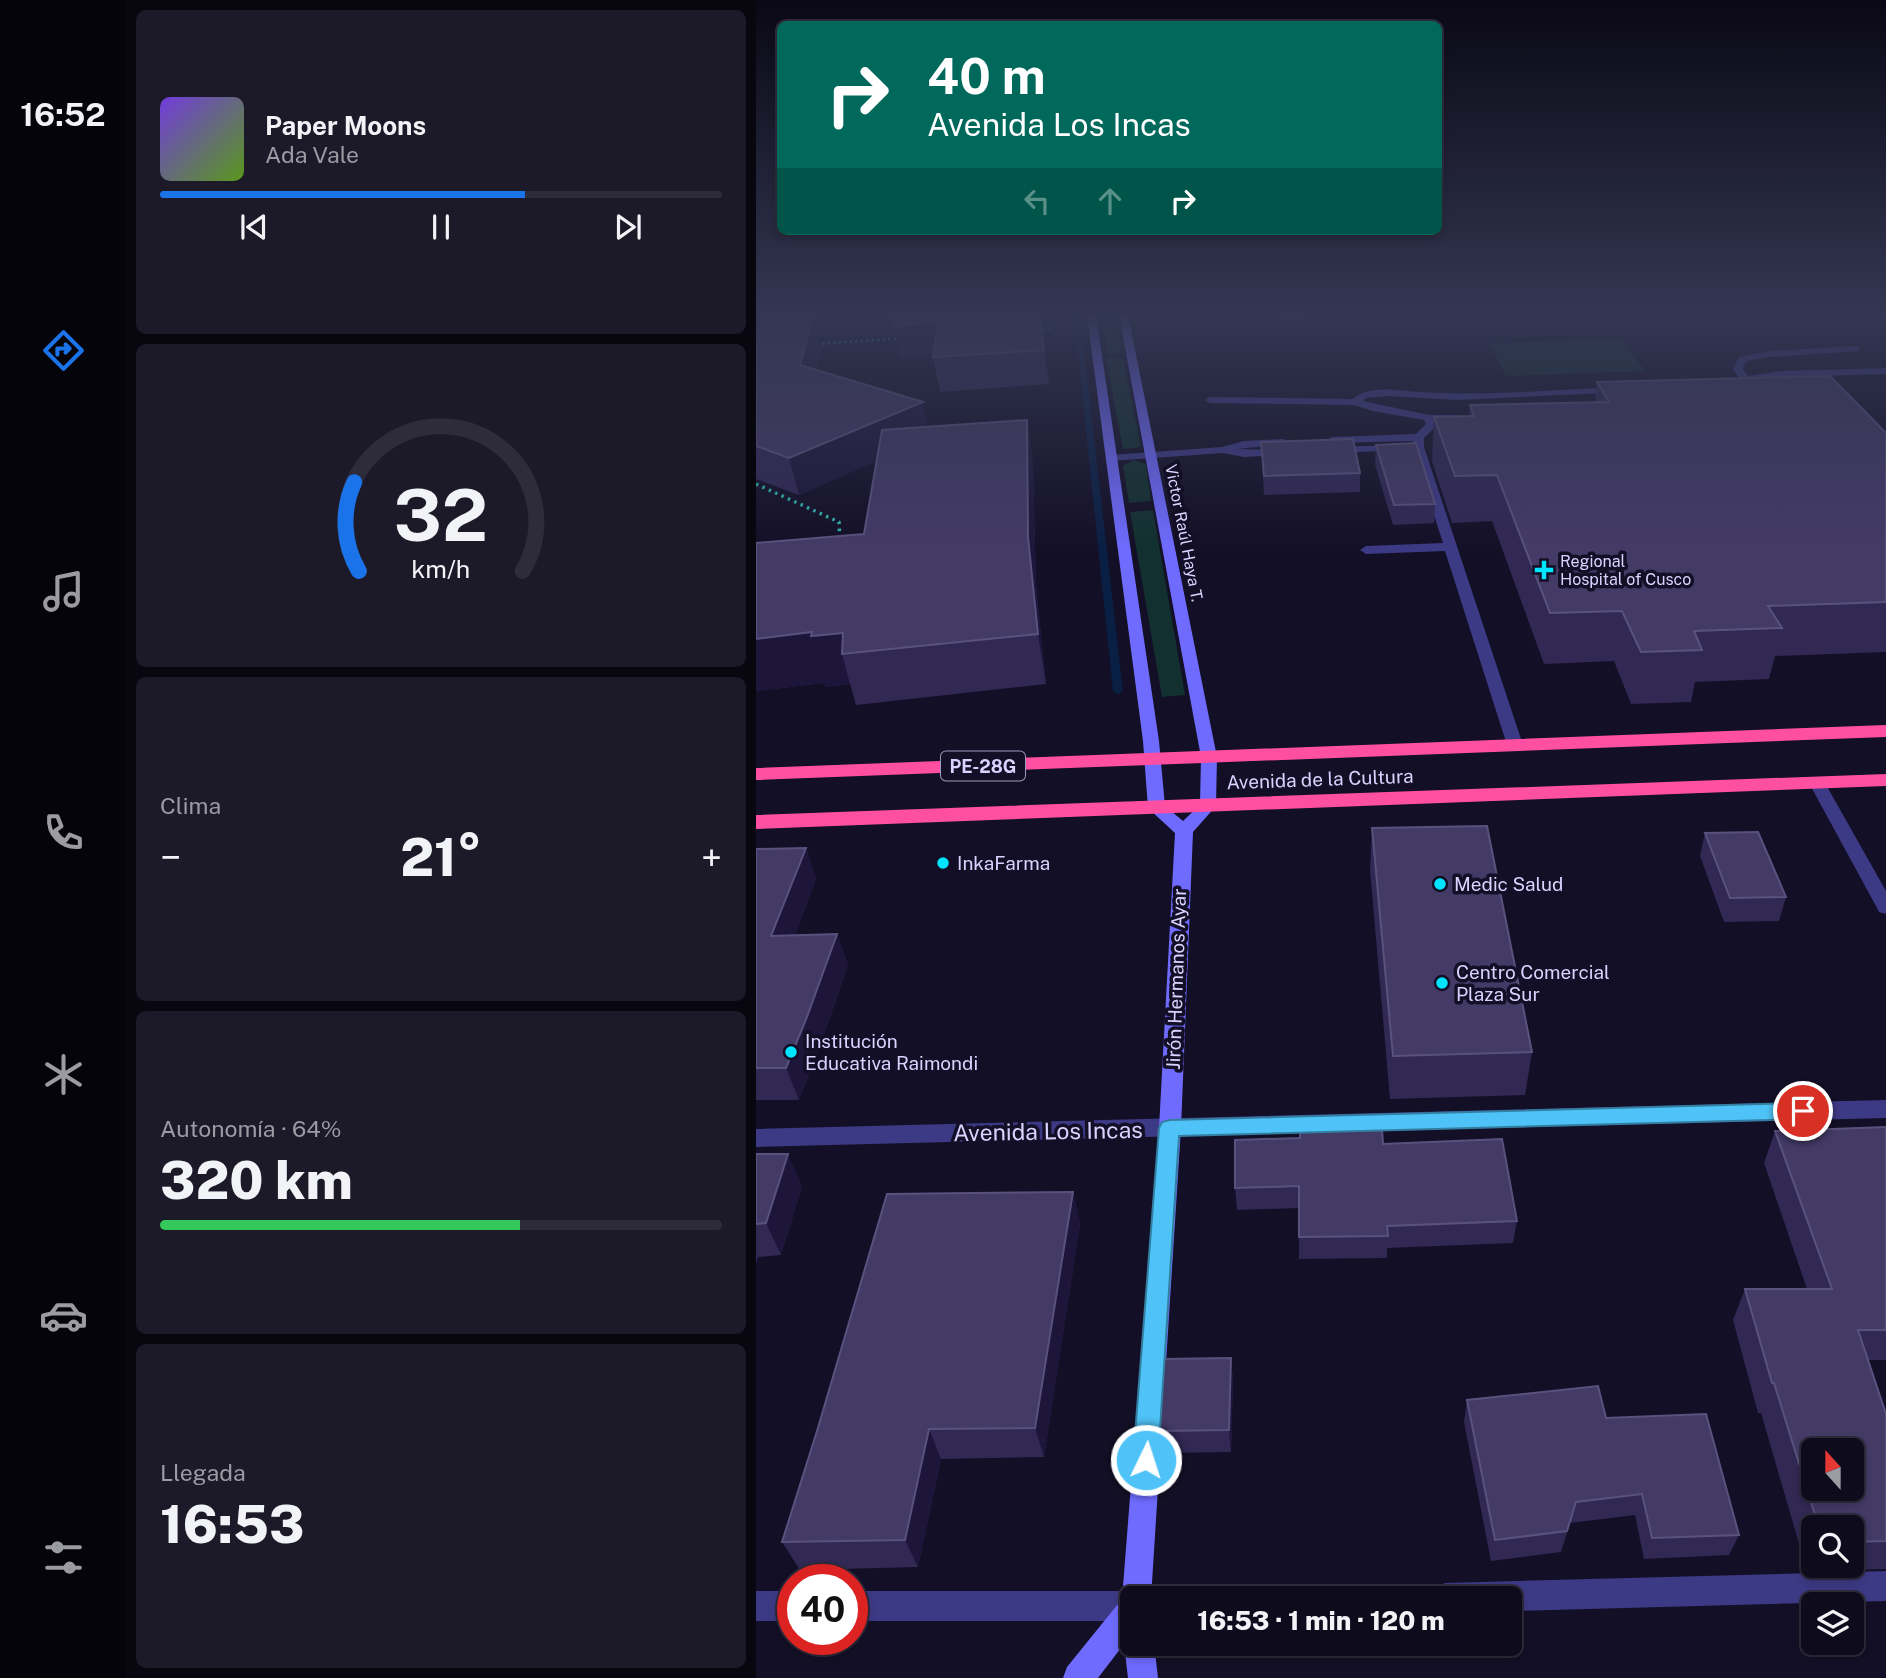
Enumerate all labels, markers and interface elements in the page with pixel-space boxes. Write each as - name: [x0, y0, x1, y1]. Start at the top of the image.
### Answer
- text: 40 m: [927, 47, 1046, 105]
- icon: right: [812, 49, 903, 140]
- text: 16:52: [20, 96, 106, 133]
- text: Avenida Los Incas: [927, 106, 1191, 143]
- text: Paper Moons: [265, 110, 426, 141]
- text: Ada Vale: [265, 141, 359, 168]
- icon: left: [1018, 182, 1056, 220]
- icon: ahead: [1091, 182, 1129, 220]
- icon: right: [1164, 182, 1202, 220]
- icon: previous: [235, 208, 273, 246]
- icon: pause: [422, 208, 460, 246]
- icon: next: [609, 208, 647, 246]
- icon: directions: [39, 326, 88, 375]
- street label: Victor Raúl Haya T.: [1161, 463, 1207, 603]
- text: 32: [394, 473, 488, 558]
- place label: Regional Hospital of Cusco: [1560, 552, 1691, 589]
- text: km/h: [412, 554, 470, 584]
- marker: Regional Hospital of Cusco: [1534, 560, 1554, 580]
- icon: music: [39, 567, 88, 616]
- road number: PE-28G: [941, 752, 1025, 780]
- street label: Avenida de la Cultura: [1226, 765, 1414, 793]
- text: Clima: [160, 792, 221, 819]
- icon: phone: [39, 808, 88, 857]
- text: 21°: [400, 827, 482, 888]
- text: −: [160, 835, 181, 880]
- text: +: [701, 835, 722, 880]
- place label: InkaFarma: [957, 852, 1050, 874]
- marker: InkaFarma: [935, 855, 951, 871]
- place label: Medic Salud: [1454, 873, 1563, 895]
- marker: Medic Salud: [1432, 876, 1448, 892]
- street label: Jirón Hermanos Ayar: [1162, 888, 1190, 1070]
- place label: Centro Comercial Plaza Sur: [1456, 961, 1610, 1005]
- marker: Centro Comercial Plaza Sur: [1434, 975, 1450, 991]
- place label: Institución Educativa Raimondi: [805, 1030, 978, 1074]
- marker: Institución Educativa Raimondi: [783, 1044, 799, 1060]
- icon: climate: [39, 1050, 88, 1099]
- pin: [1773, 1081, 1833, 1141]
- icon: arrive: [1784, 1092, 1822, 1130]
- text: Autonomía · 64%: [160, 1115, 341, 1142]
- street label: Avenida Los Incas: [953, 1116, 1143, 1146]
- text: 320 km: [160, 1150, 353, 1211]
- icon: car: [39, 1291, 88, 1340]
- position arrow: [1109, 1423, 1183, 1497]
- north arrow: [1801, 1438, 1864, 1502]
- map controls: [1801, 1438, 1864, 1655]
- text: Llegada: [160, 1459, 246, 1486]
- text: 16:53: [160, 1494, 304, 1555]
- button: search: [1801, 1515, 1864, 1578]
- icon: filters: [39, 1533, 88, 1582]
- speed limit sign: 40: [777, 1564, 868, 1655]
- button: layers: [1801, 1592, 1864, 1655]
- text: 16:53 · 1 min · 120 m: [1197, 1605, 1445, 1636]

